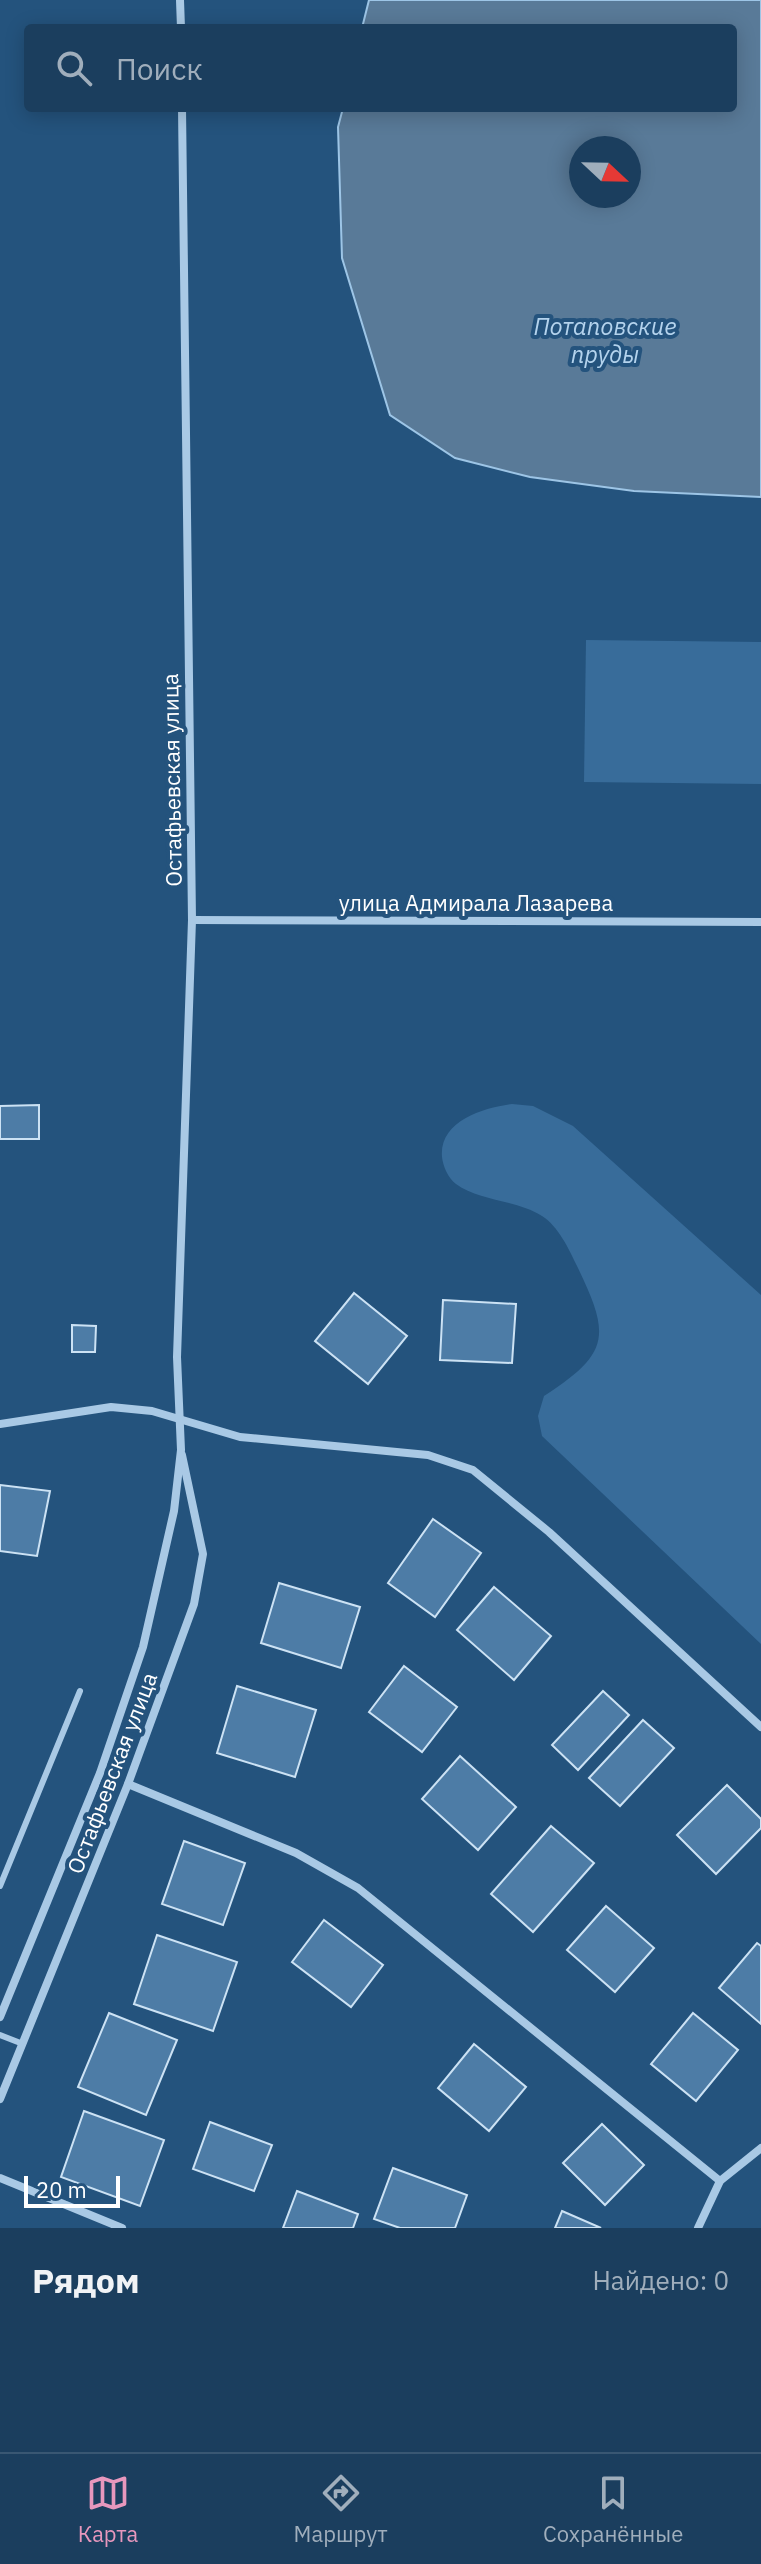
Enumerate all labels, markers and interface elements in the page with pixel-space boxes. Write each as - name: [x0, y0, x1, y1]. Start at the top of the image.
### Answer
- search box: [24, 24, 737, 112]
- icon: search: [52, 46, 96, 90]
- text: Поиск: [116, 49, 203, 88]
- north arrow: [569, 136, 641, 208]
- water label: Потаповские пруды: [533, 310, 677, 370]
- street label: Остафьевская улица: [155, 673, 188, 887]
- street label: улица Адмирала Лазарева: [339, 888, 613, 917]
- street label: Остафьевская улица: [60, 1668, 163, 1878]
- scale bar: [24, 2172, 120, 2208]
- text: 20 m: [36, 2175, 87, 2204]
- text: Рядом: [32, 2258, 140, 2302]
- text: Найдено: 0: [592, 2263, 729, 2297]
- tab: Карта: [78, 2471, 138, 2548]
- tab: Маршрут: [294, 2471, 388, 2548]
- tab: Сохранённые: [543, 2471, 683, 2548]

